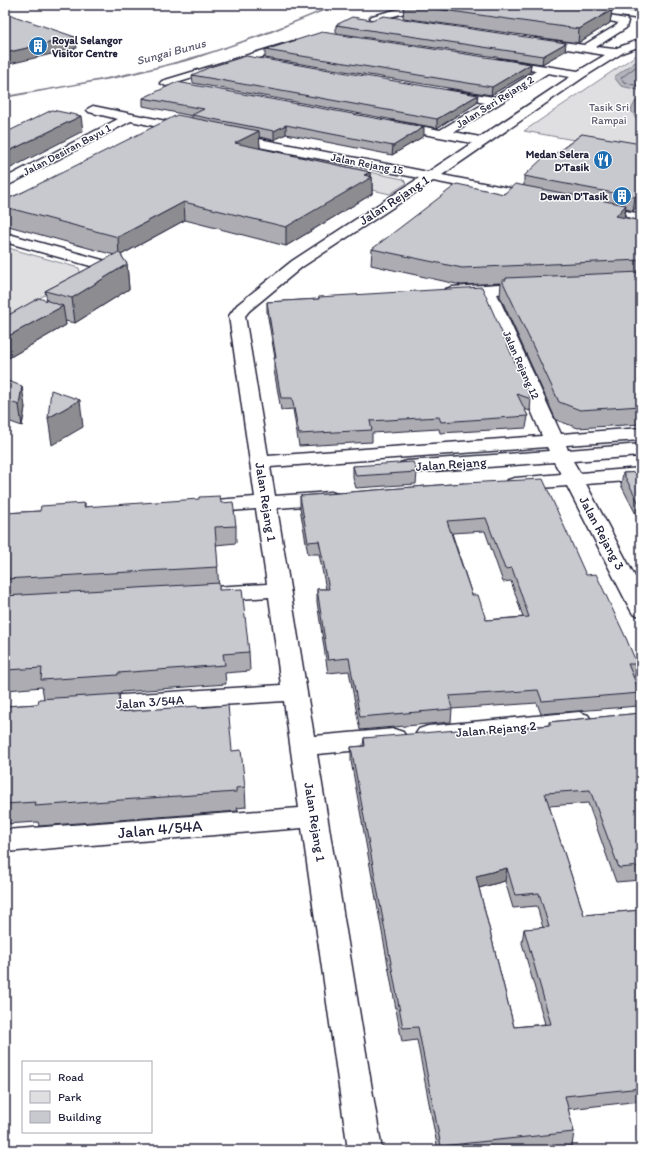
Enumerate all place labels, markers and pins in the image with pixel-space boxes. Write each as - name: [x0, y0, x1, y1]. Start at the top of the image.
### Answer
- place label: Royal Selangor Visitor Centre: [52, 34, 123, 60]
- building icon: Royal Selangor Visitor Centre: [27, 35, 49, 57]
- place label: Medan Selera D'Tasik: [526, 148, 590, 174]
- restaurant icon: Medan Selera D'Tasik: [592, 149, 614, 171]
- building icon: Dewan D'Tasik: [611, 185, 633, 207]
- place label: Dewan D'Tasik: [540, 190, 608, 203]

